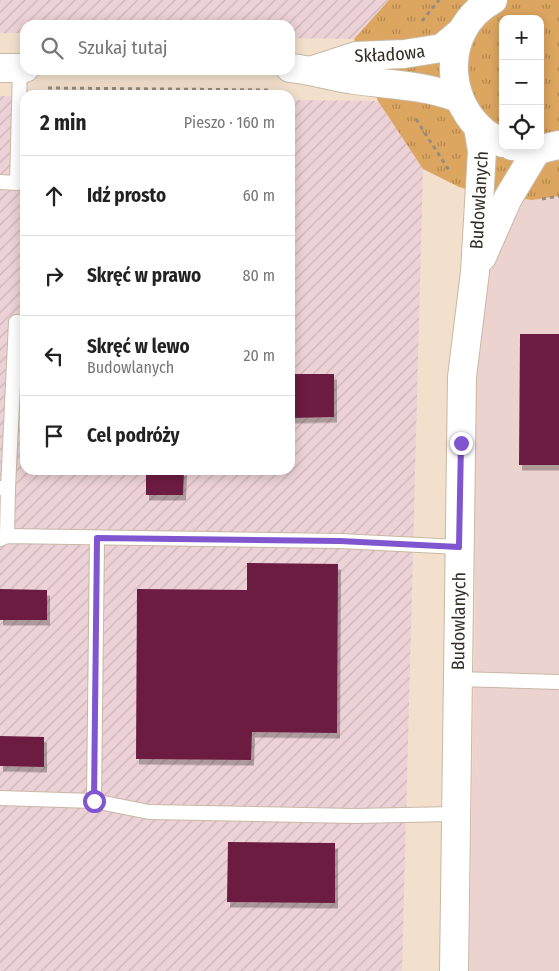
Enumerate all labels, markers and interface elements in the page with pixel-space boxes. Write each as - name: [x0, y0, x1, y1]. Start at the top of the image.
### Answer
- map controls: [499, 15, 544, 150]
- button: +: [499, 15, 544, 60]
- search box: [20, 20, 295, 75]
- icon: search: [38, 34, 66, 62]
- text: Szukaj tutaj: [78, 36, 168, 59]
- street label: Składowa: [354, 40, 427, 67]
- button: −: [499, 60, 544, 105]
- button: locate: [499, 105, 544, 150]
- text: 2 min: [40, 110, 87, 136]
- text: Pieszo · 160 m: [184, 113, 275, 132]
- street label: Budowlanych: [465, 150, 493, 250]
- icon: ahead: [40, 182, 68, 210]
- text: Idź prosto: [87, 184, 166, 207]
- text: 60 m: [243, 186, 275, 205]
- icon: right: [40, 262, 68, 290]
- text: Skręć w prawo: [87, 264, 201, 287]
- text: 80 m: [243, 266, 275, 285]
- text: Skręć w lewo: [87, 335, 190, 358]
- icon: left: [40, 342, 68, 370]
- text: 20 m: [244, 346, 275, 365]
- text: Budowlanych: [87, 358, 174, 377]
- icon: arrive: [40, 422, 68, 450]
- text: Cel podróży: [87, 424, 180, 447]
- route end: [450, 432, 473, 455]
- street label: Budowlanych: [447, 572, 470, 670]
- route start: [83, 790, 106, 813]

